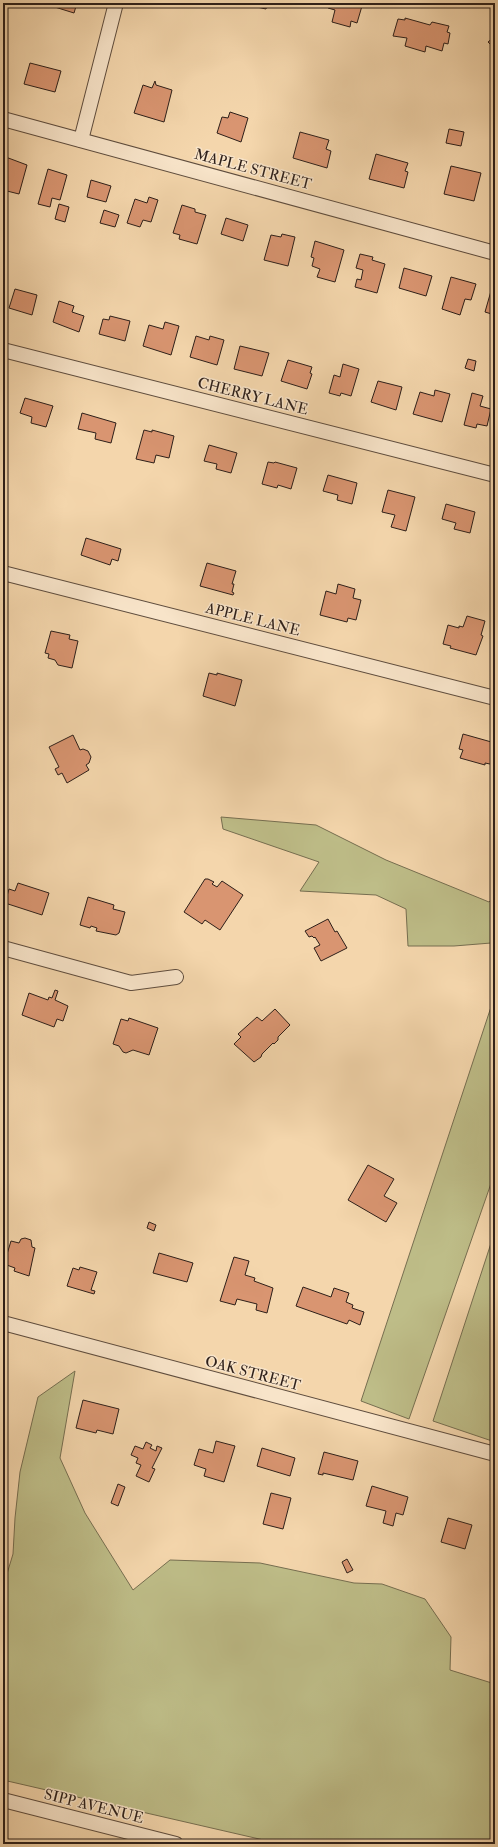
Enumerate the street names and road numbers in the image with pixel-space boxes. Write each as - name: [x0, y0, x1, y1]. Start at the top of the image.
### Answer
- street label: MAPLE STREET: [192, 145, 314, 194]
- street label: CHERRY LANE: [196, 374, 310, 419]
- street label: APPLE LANE: [203, 598, 302, 640]
- street label: OAK STREET: [203, 1352, 303, 1395]
- street label: SIPP AVENUE: [42, 1785, 146, 1828]

